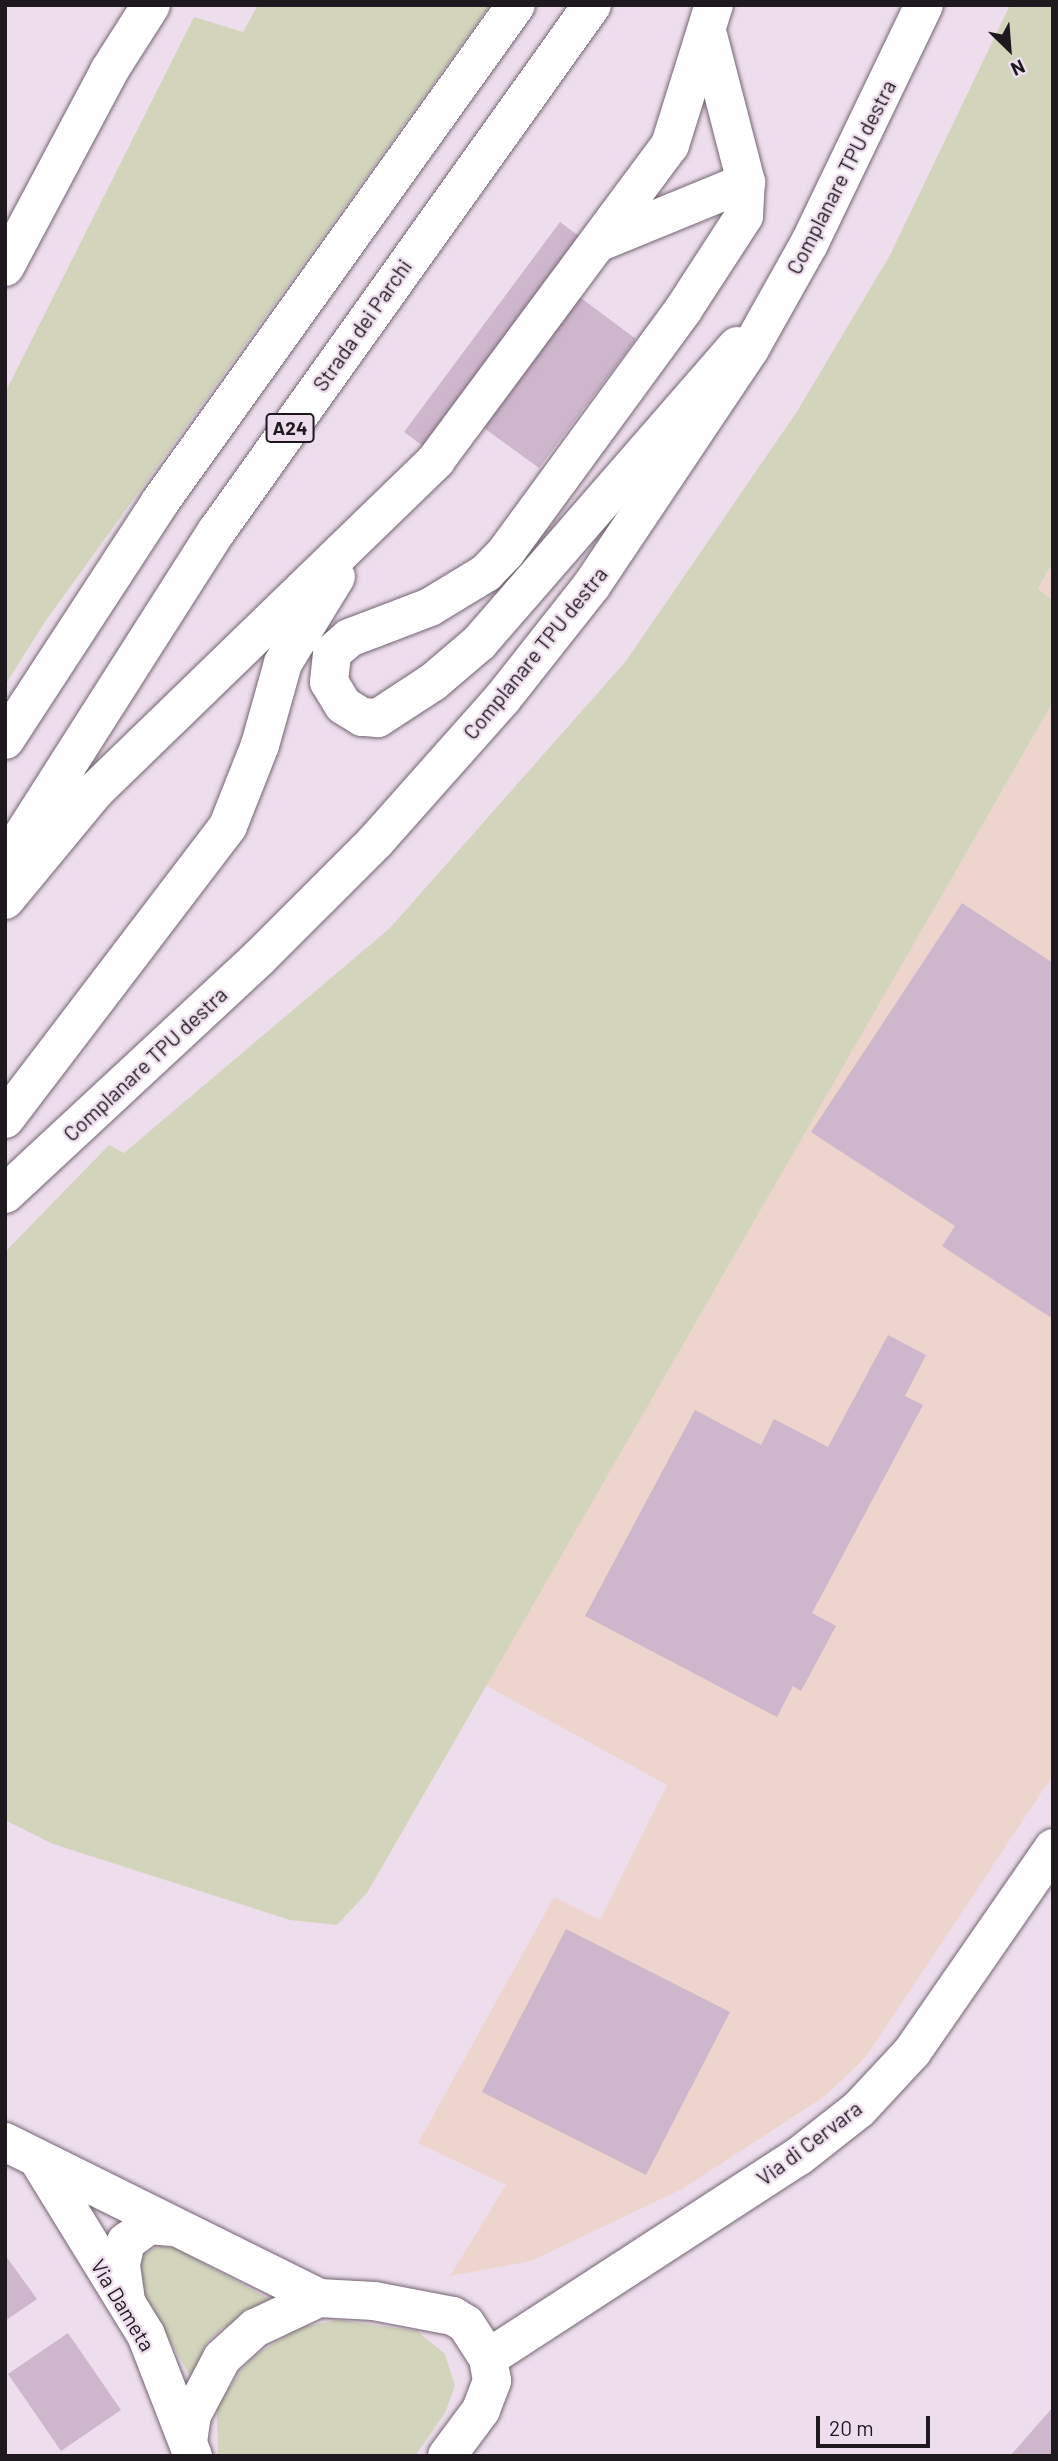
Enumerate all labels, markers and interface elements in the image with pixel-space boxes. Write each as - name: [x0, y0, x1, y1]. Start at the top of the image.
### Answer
- north arrow: [974, 14, 1044, 84]
- text: N: [1008, 55, 1029, 82]
- street label: Complanare TPU destra: [781, 76, 901, 278]
- street label: Strada dei Parchi: [307, 254, 417, 396]
- road number: A24: [266, 412, 314, 444]
- street label: Complanare TPU destra: [458, 562, 612, 744]
- street label: Complanare TPU destra: [58, 982, 232, 1146]
- street label: Via di Cervara: [752, 2095, 866, 2191]
- street label: Via Dameta: [86, 2254, 160, 2356]
- scale bar: [820, 2402, 934, 2446]
- text: 20 m: [829, 2415, 874, 2440]

